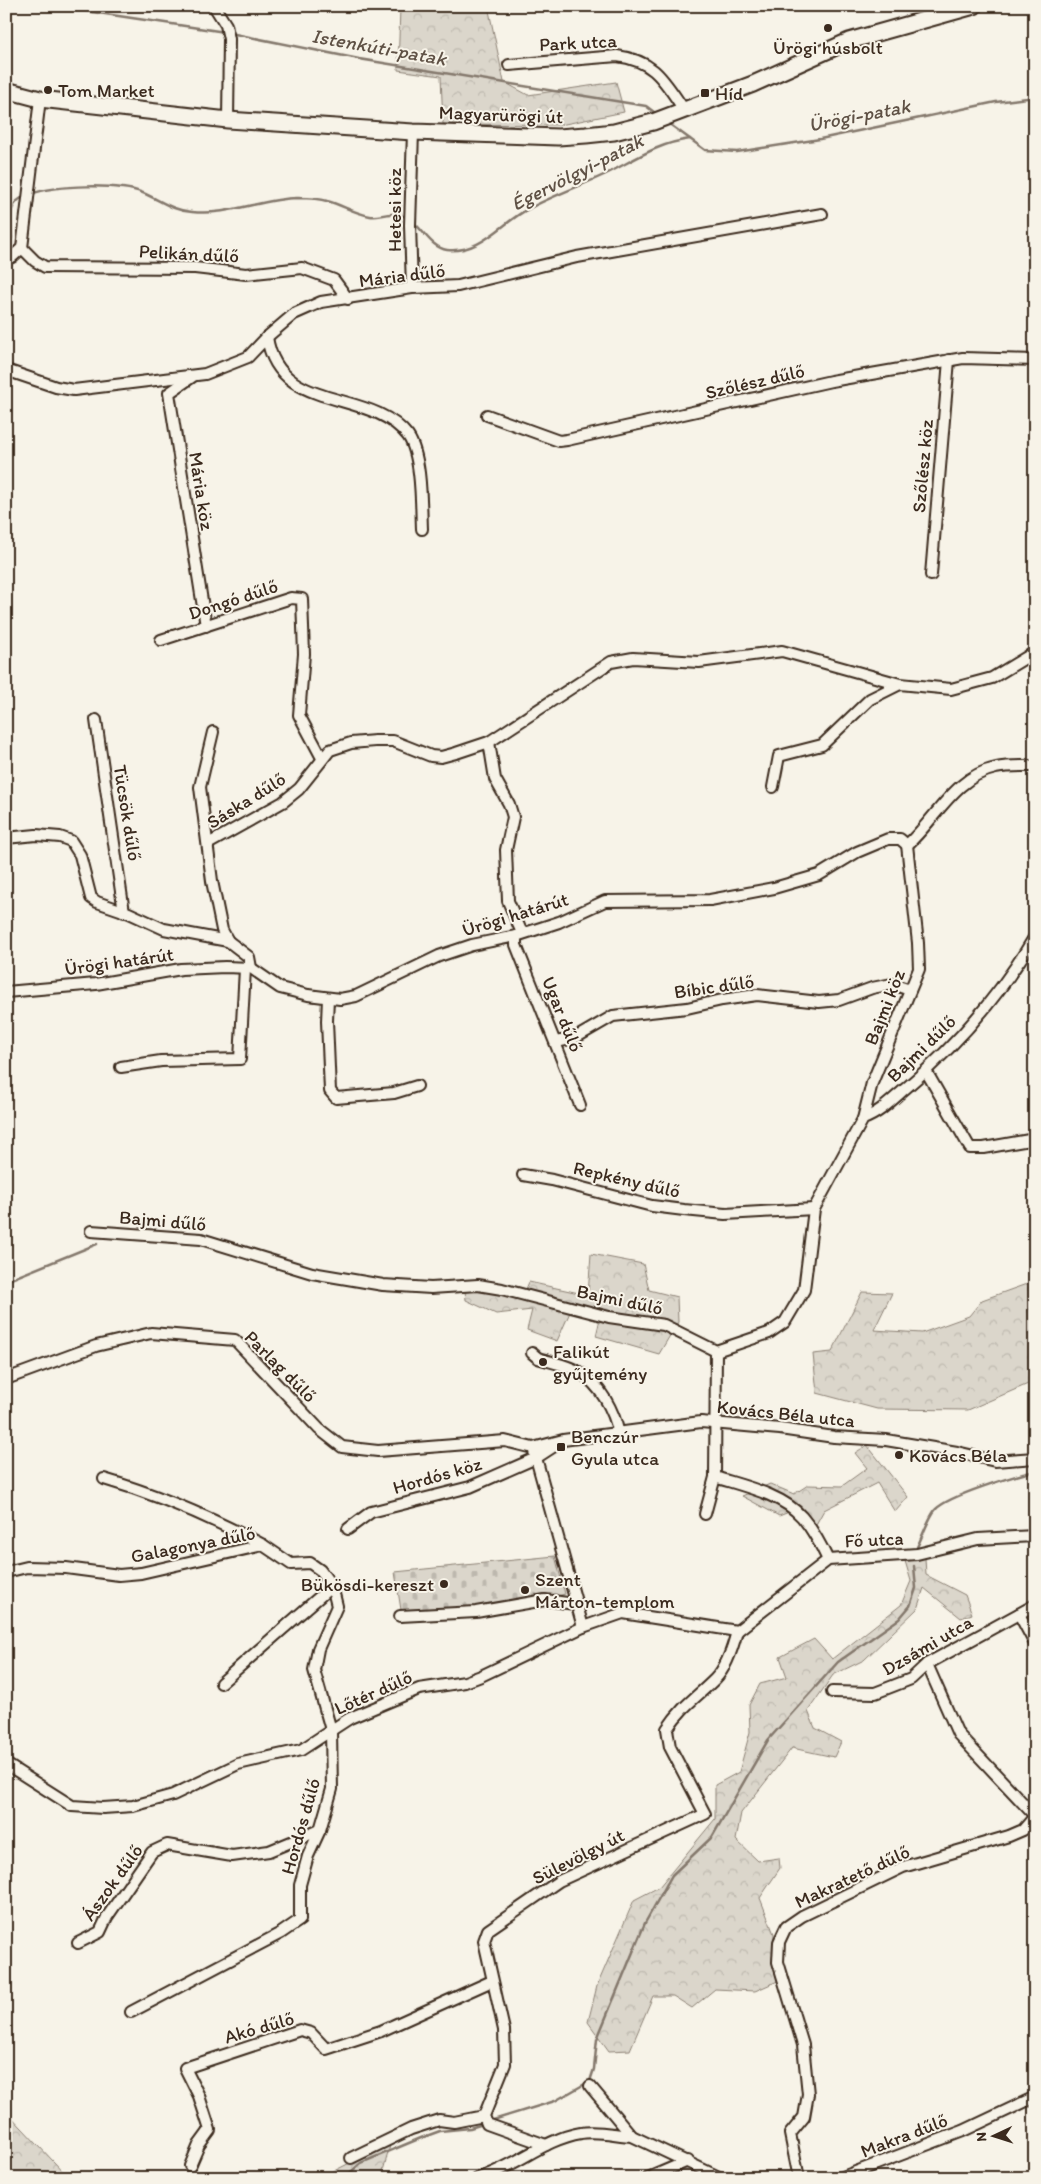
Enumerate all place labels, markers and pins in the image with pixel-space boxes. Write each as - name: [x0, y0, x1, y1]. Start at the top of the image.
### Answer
- marker: Ürögi húsbolt: [822, 22, 834, 34]
- place label: Ürögi húsbolt: [773, 36, 883, 59]
- place label: Tom Market: [58, 79, 155, 102]
- place label: Híd: [715, 82, 744, 105]
- marker: Tom Market: [42, 84, 54, 96]
- marker: Híd: [699, 87, 711, 99]
- place label: Falikút gyűjtemény: [553, 1340, 647, 1385]
- marker: Falikút gyűjtemény: [537, 1356, 549, 1368]
- place label: Benczúr Gyula utca: [571, 1425, 659, 1470]
- marker: Benczúr Gyula utca: [555, 1441, 567, 1453]
- place label: Kovács Béla: [909, 1444, 1008, 1467]
- marker: Kovács Béla: [893, 1449, 905, 1461]
- place label: Szent Márton-templom: [535, 1568, 675, 1613]
- place label: Bükösdi-kereszt: [301, 1573, 434, 1596]
- marker: Bükösdi-kereszt: [438, 1578, 450, 1590]
- marker: Szent Márton-templom: [519, 1584, 531, 1596]

